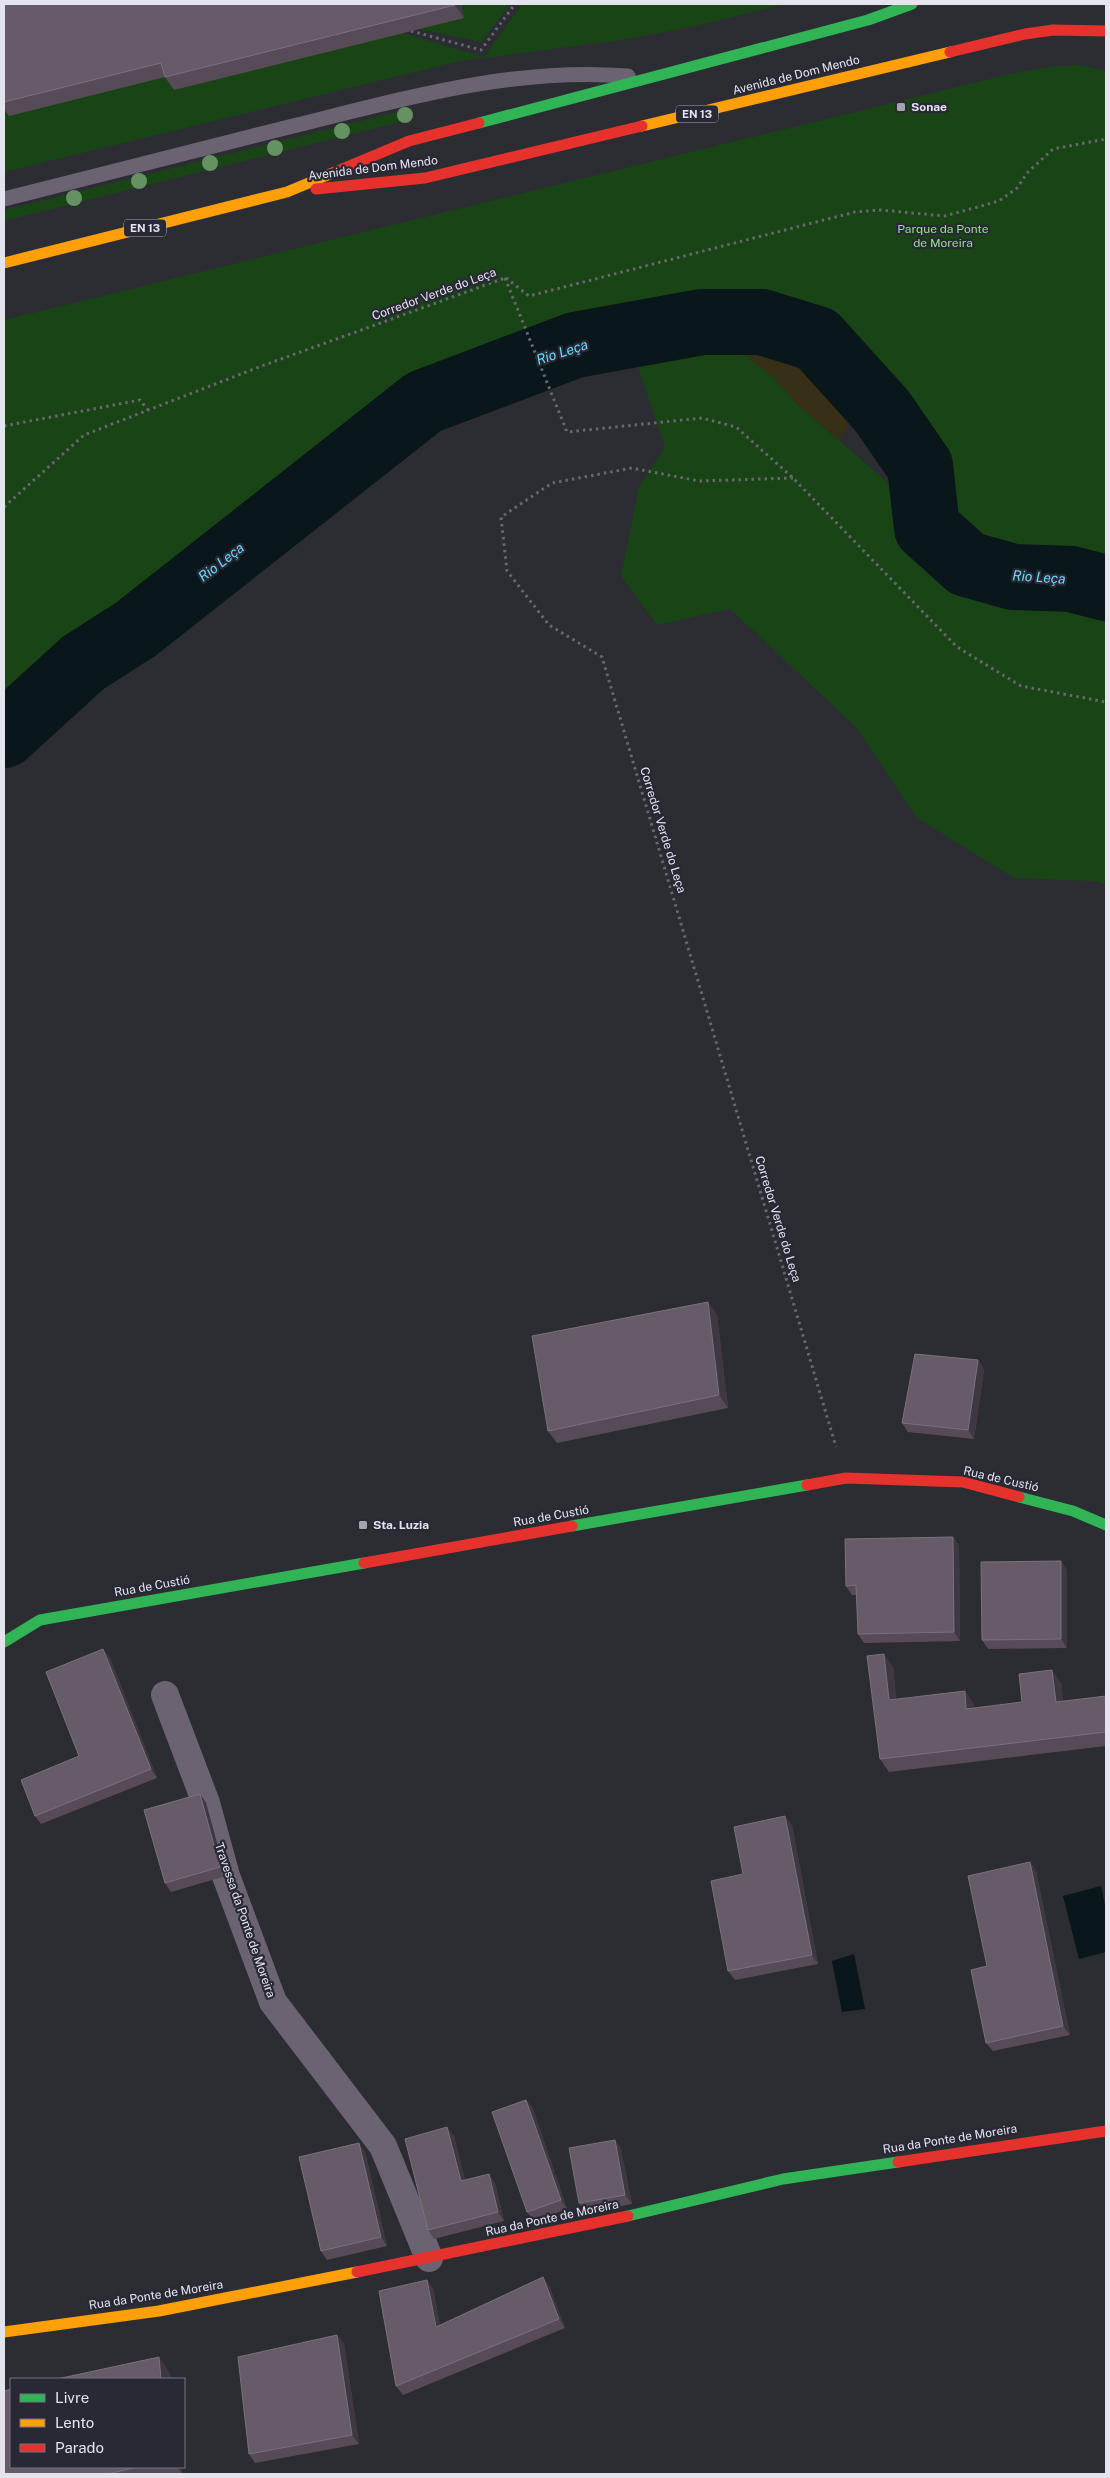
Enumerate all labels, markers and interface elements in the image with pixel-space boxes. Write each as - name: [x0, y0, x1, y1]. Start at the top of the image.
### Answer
- street label: Avenida de Dom Mendo: [731, 52, 861, 98]
- place label: Sonae: [911, 100, 947, 114]
- marker: Sonae: [895, 101, 907, 113]
- road number: EN 13: [676, 106, 718, 122]
- street label: Avenida de Dom Mendo: [307, 153, 439, 183]
- road number: EN 13: [124, 220, 166, 237]
- park label: Parque da Ponte de Moreira: [897, 222, 989, 250]
- street label: Corredor Verde do Leça: [370, 265, 498, 323]
- water label: Rio Leça: [534, 336, 590, 368]
- water label: Rio Leça: [195, 539, 247, 585]
- water label: Rio Leça: [1012, 567, 1066, 587]
- street label: Corredor Verde do Leça: [637, 765, 689, 895]
- street label: Corredor Verde do Leça: [752, 1154, 804, 1284]
- street label: Rua de Custió: [962, 1464, 1040, 1495]
- street label: Rua de Custió: [512, 1502, 590, 1530]
- place label: Sta. Luzia: [373, 1518, 429, 1532]
- marker: Sta. Luzia: [357, 1519, 369, 1531]
- street label: Rua de Custió: [113, 1572, 191, 1600]
- street label: Travessa da Ponte de Moreira: [212, 1841, 278, 1999]
- street label: Rua da Ponte de Moreira: [882, 2121, 1018, 2157]
- street label: Rua da Ponte de Moreira: [484, 2197, 620, 2239]
- street label: Rua da Ponte de Moreira: [88, 2277, 224, 2313]
- legend: [10, 2378, 185, 2468]
- text: Livre: [55, 2389, 89, 2406]
- text: Lento: [55, 2414, 94, 2431]
- text: Parado: [55, 2439, 104, 2456]

